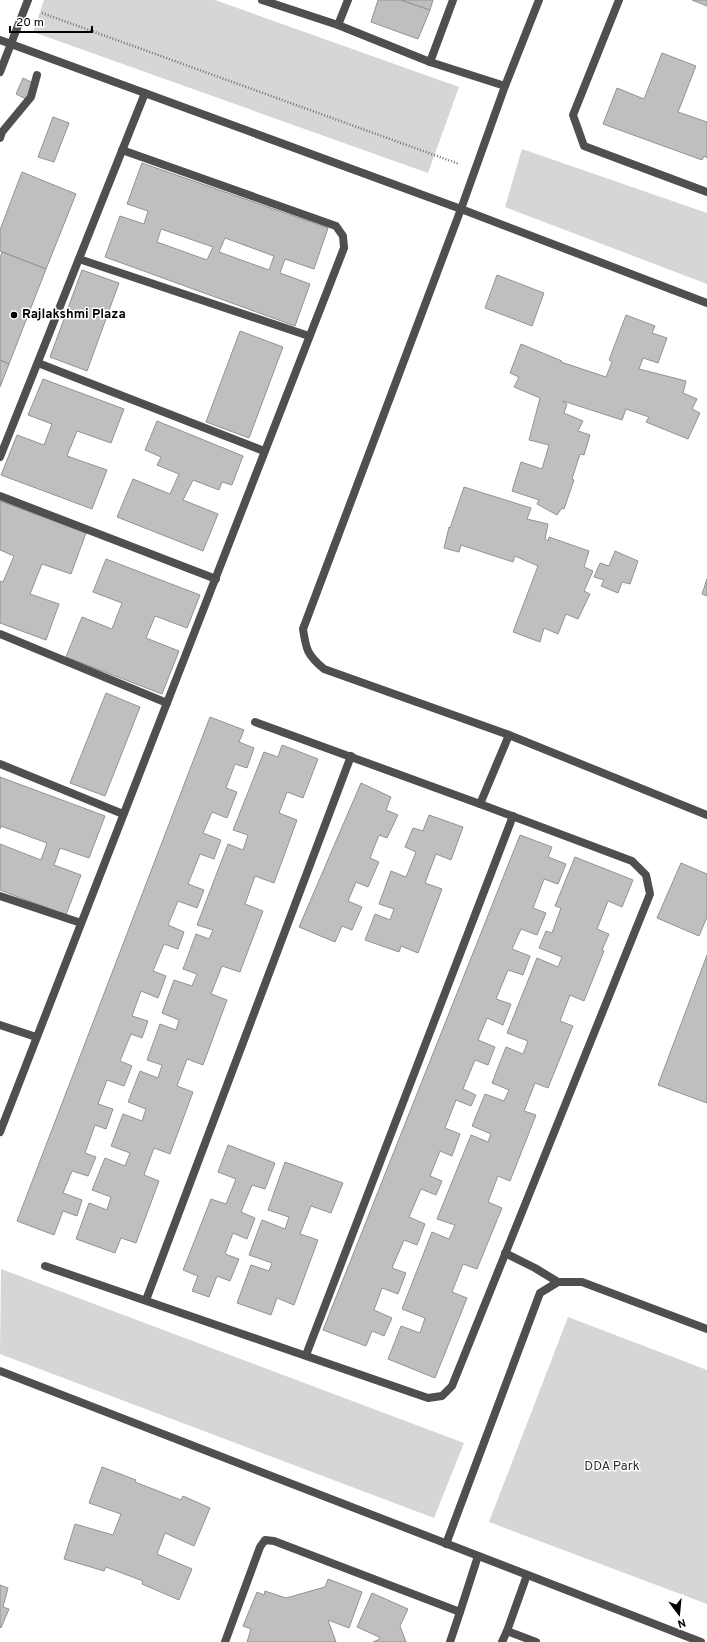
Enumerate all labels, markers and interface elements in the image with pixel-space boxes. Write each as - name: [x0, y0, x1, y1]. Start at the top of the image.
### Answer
- scale bar: [10, 8, 92, 34]
- text: 20 m: [16, 15, 44, 31]
- place label: Rajlakshmi Plaza: [22, 307, 126, 323]
- marker: Rajlakshmi Plaza: [9, 310, 19, 320]
- park label: DDA Park: [584, 1459, 640, 1475]
- north arrow: [659, 1594, 699, 1634]
- text: N: [676, 1615, 687, 1630]

